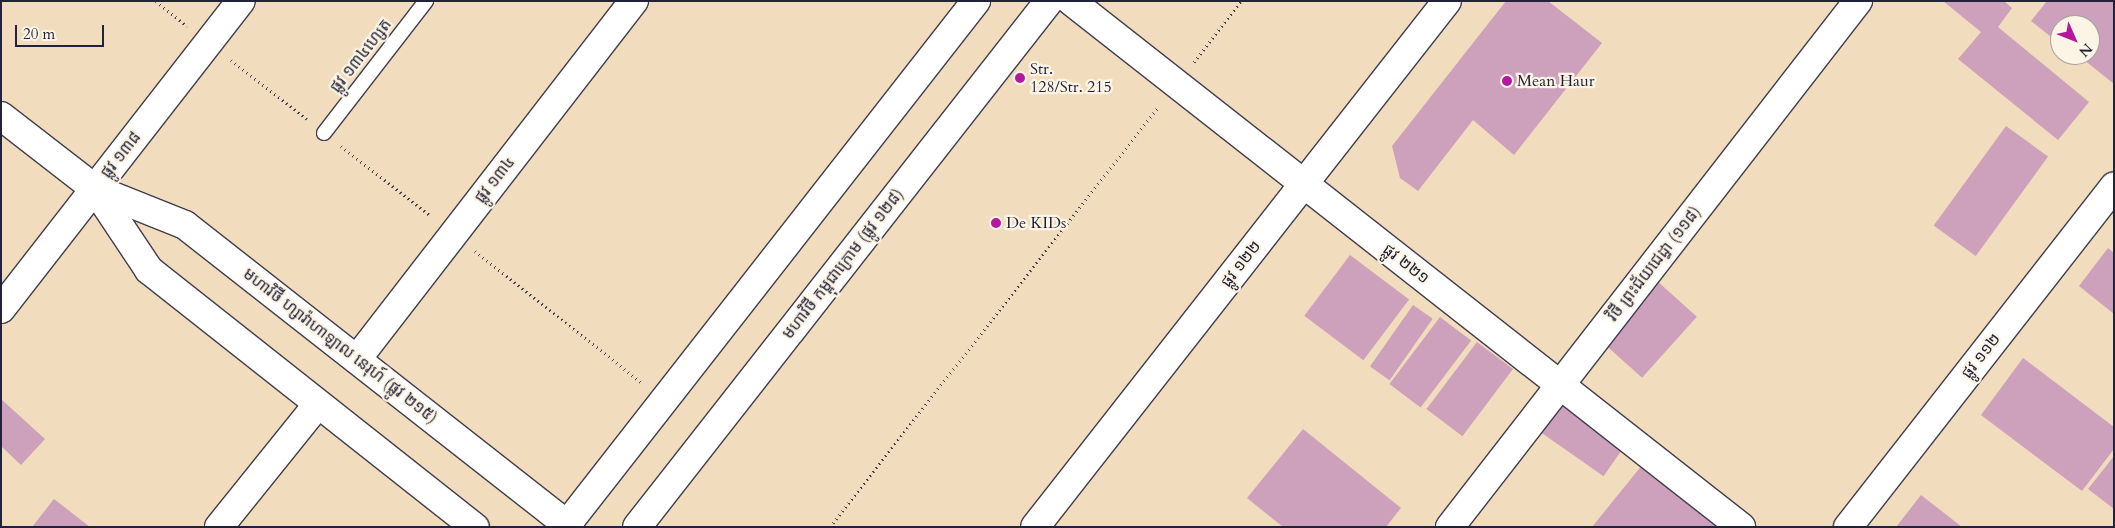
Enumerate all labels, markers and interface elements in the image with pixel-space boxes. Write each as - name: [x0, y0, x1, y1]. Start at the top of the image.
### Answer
- scale bar: [18, 15, 106, 47]
- street label: ផ្លូវ ១៣៤ហ្សេត: [326, 15, 396, 97]
- north arrow: [2050, 15, 2100, 65]
- text: 20 m: [23, 24, 55, 44]
- text: N: [2074, 39, 2096, 61]
- place label: Str. 128/Str. 215: [1030, 59, 1112, 97]
- place label: Mean Haur: [1517, 71, 1595, 91]
- marker: Str. 128/Str. 215: [1014, 72, 1026, 84]
- marker: Mean Haur: [1501, 75, 1513, 87]
- street label: ផ្លូវ ១៣៨: [97, 128, 145, 182]
- street label: ផ្លូវ ១៣៤: [471, 153, 519, 207]
- street label: មហាវិថី កម្ពុជាក្រោម (ផ្លូវ ១២៨): [778, 185, 908, 343]
- street label: វិថី ព្រះជ័យជេដ្ធា (១១៨): [1603, 203, 1705, 325]
- place label: De KIDs: [1006, 213, 1066, 233]
- marker: De KIDs: [990, 217, 1002, 229]
- street label: ផ្លូវ ១២២: [1217, 237, 1265, 291]
- street label: ផ្លូវ ២២១: [1379, 240, 1433, 288]
- street label: មហាវិថី ហ្សាវ៉ាហាឡាល នេរុហ៍ (ផ្លូវ ២១៥): [239, 264, 441, 428]
- street label: ផ្លូវ ១១២: [1957, 330, 2005, 382]

